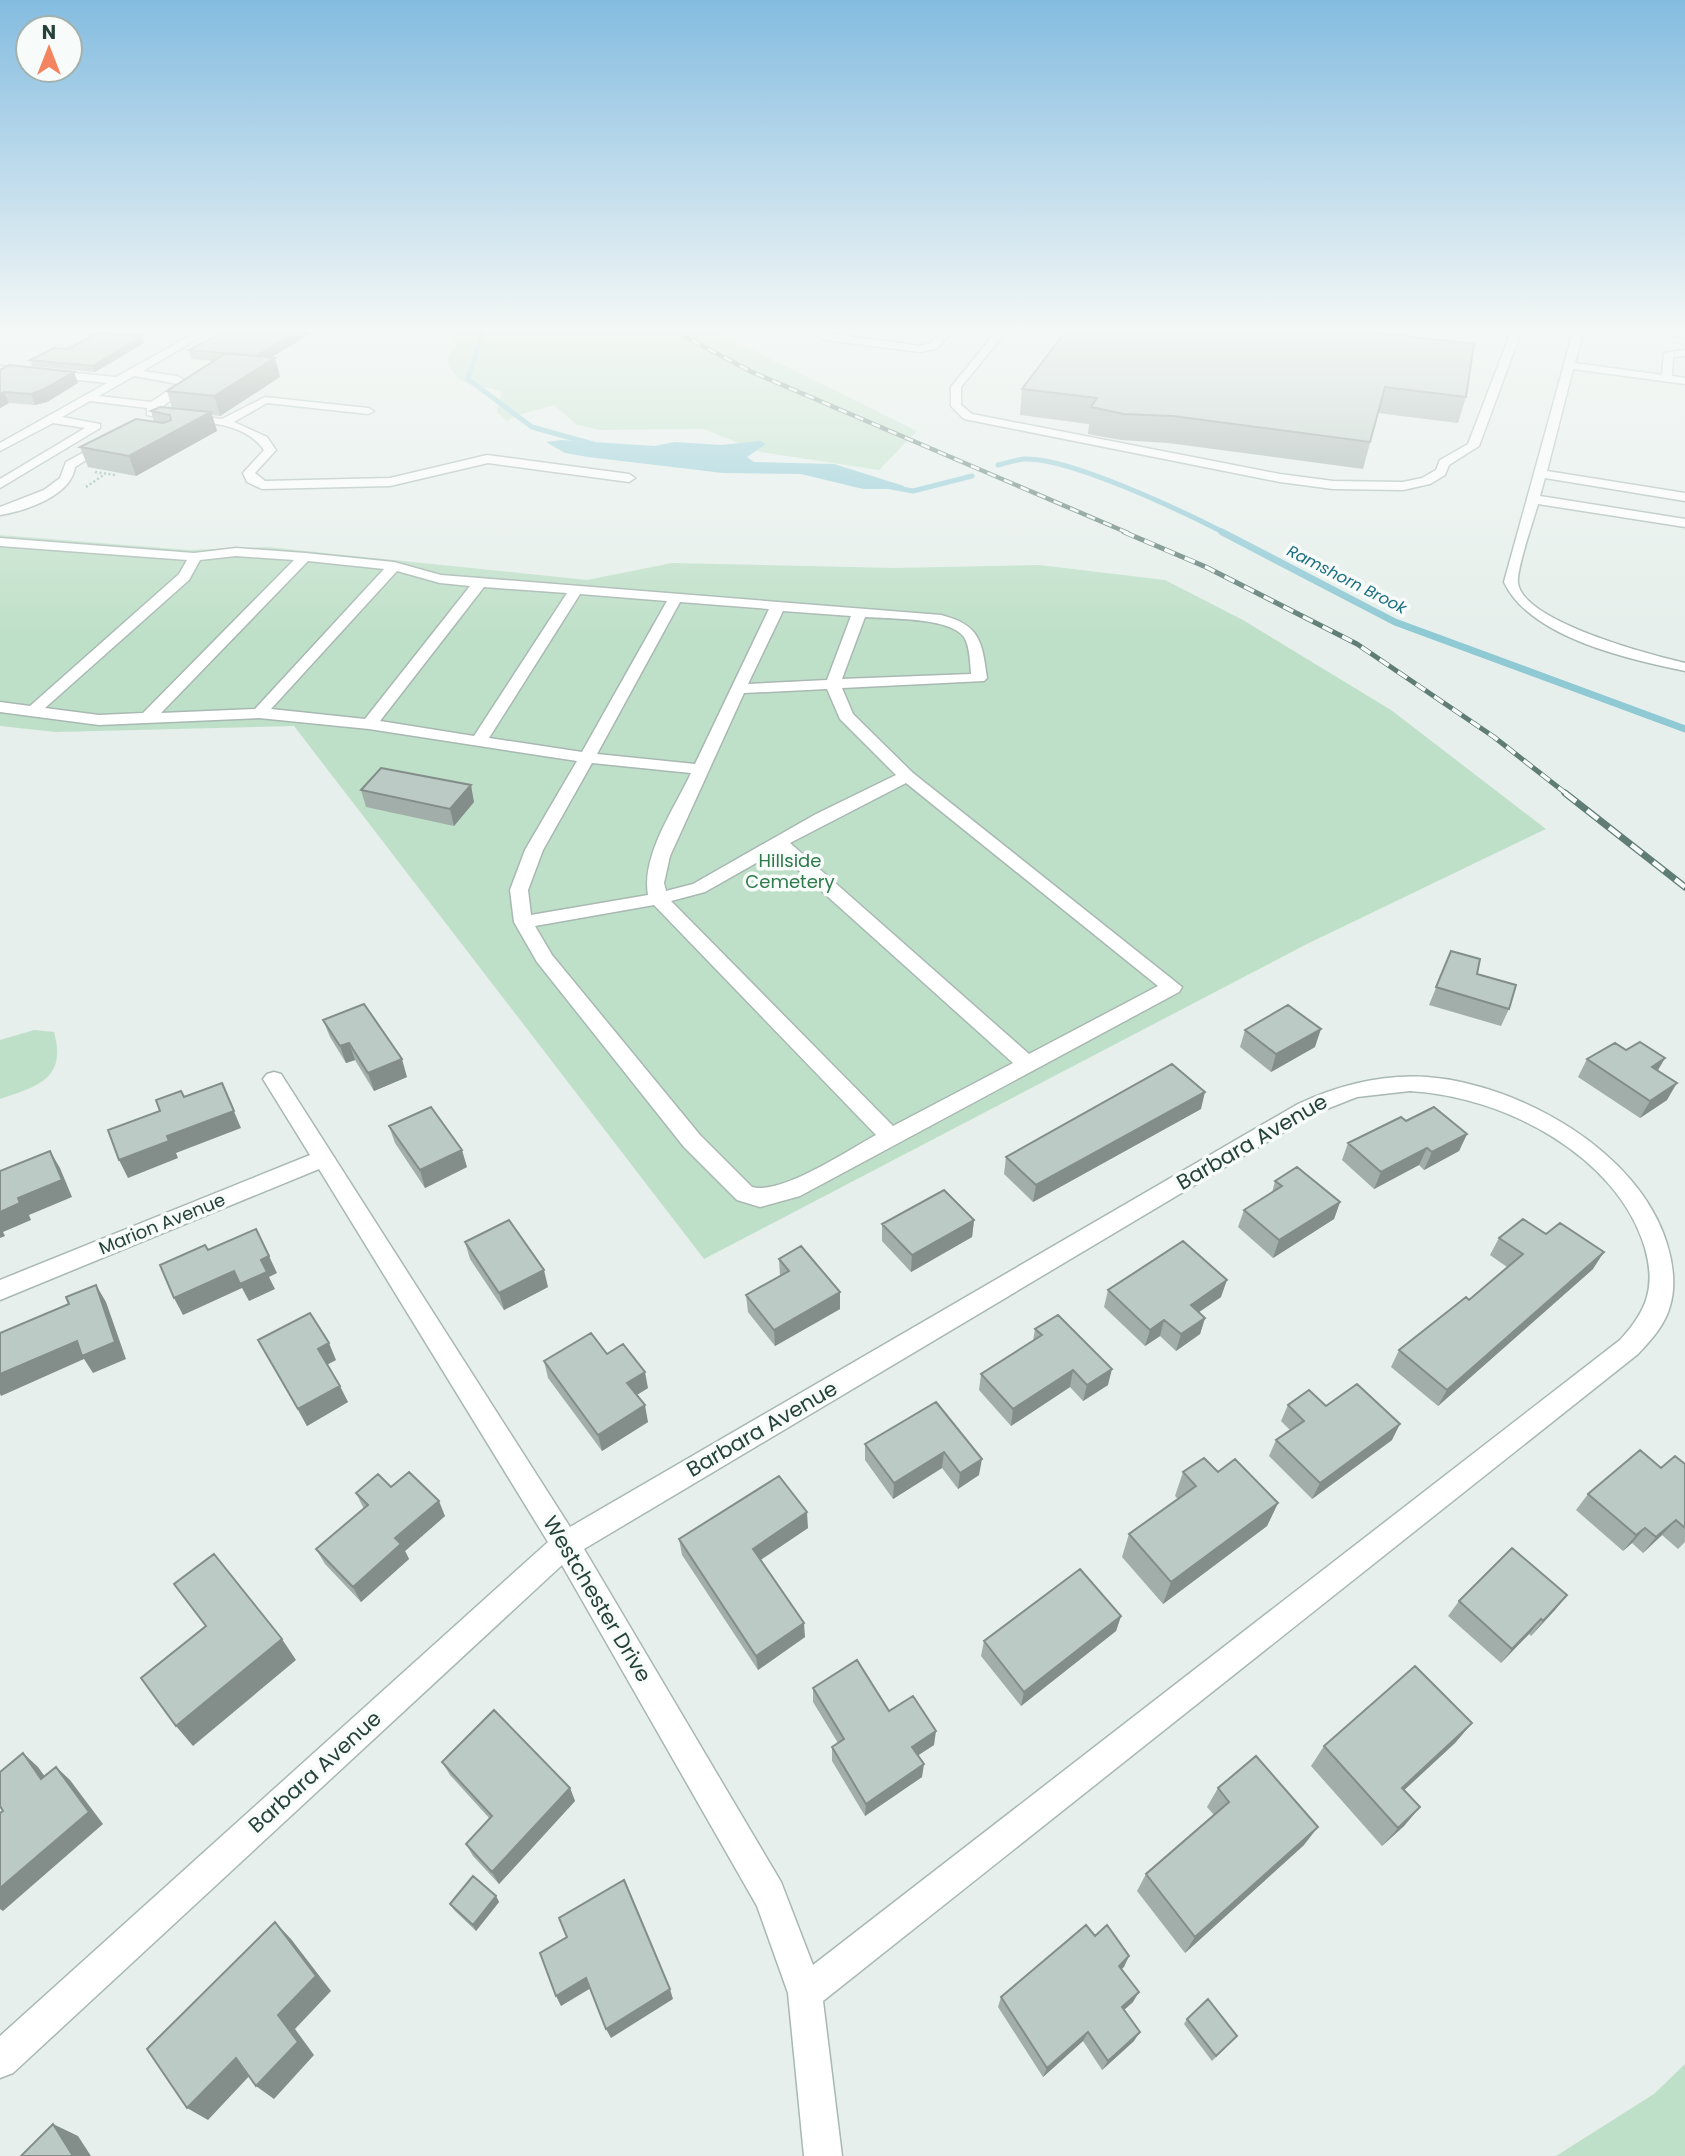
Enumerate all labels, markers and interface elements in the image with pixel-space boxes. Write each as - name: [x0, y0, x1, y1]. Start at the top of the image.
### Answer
- north arrow: [14, 14, 84, 84]
- text: N: [42, 19, 56, 46]
- water label: Ramshorn Brook: [1283, 539, 1411, 620]
- park label: Hillside Cemetery: [745, 848, 835, 894]
- street label: Barbara Avenue: [1171, 1087, 1333, 1197]
- street label: Marion Avenue: [95, 1187, 229, 1260]
- street label: Barbara Avenue: [681, 1374, 843, 1484]
- street label: Westchester Drive: [536, 1510, 659, 1687]
- street label: Barbara Avenue: [242, 1704, 387, 1839]

